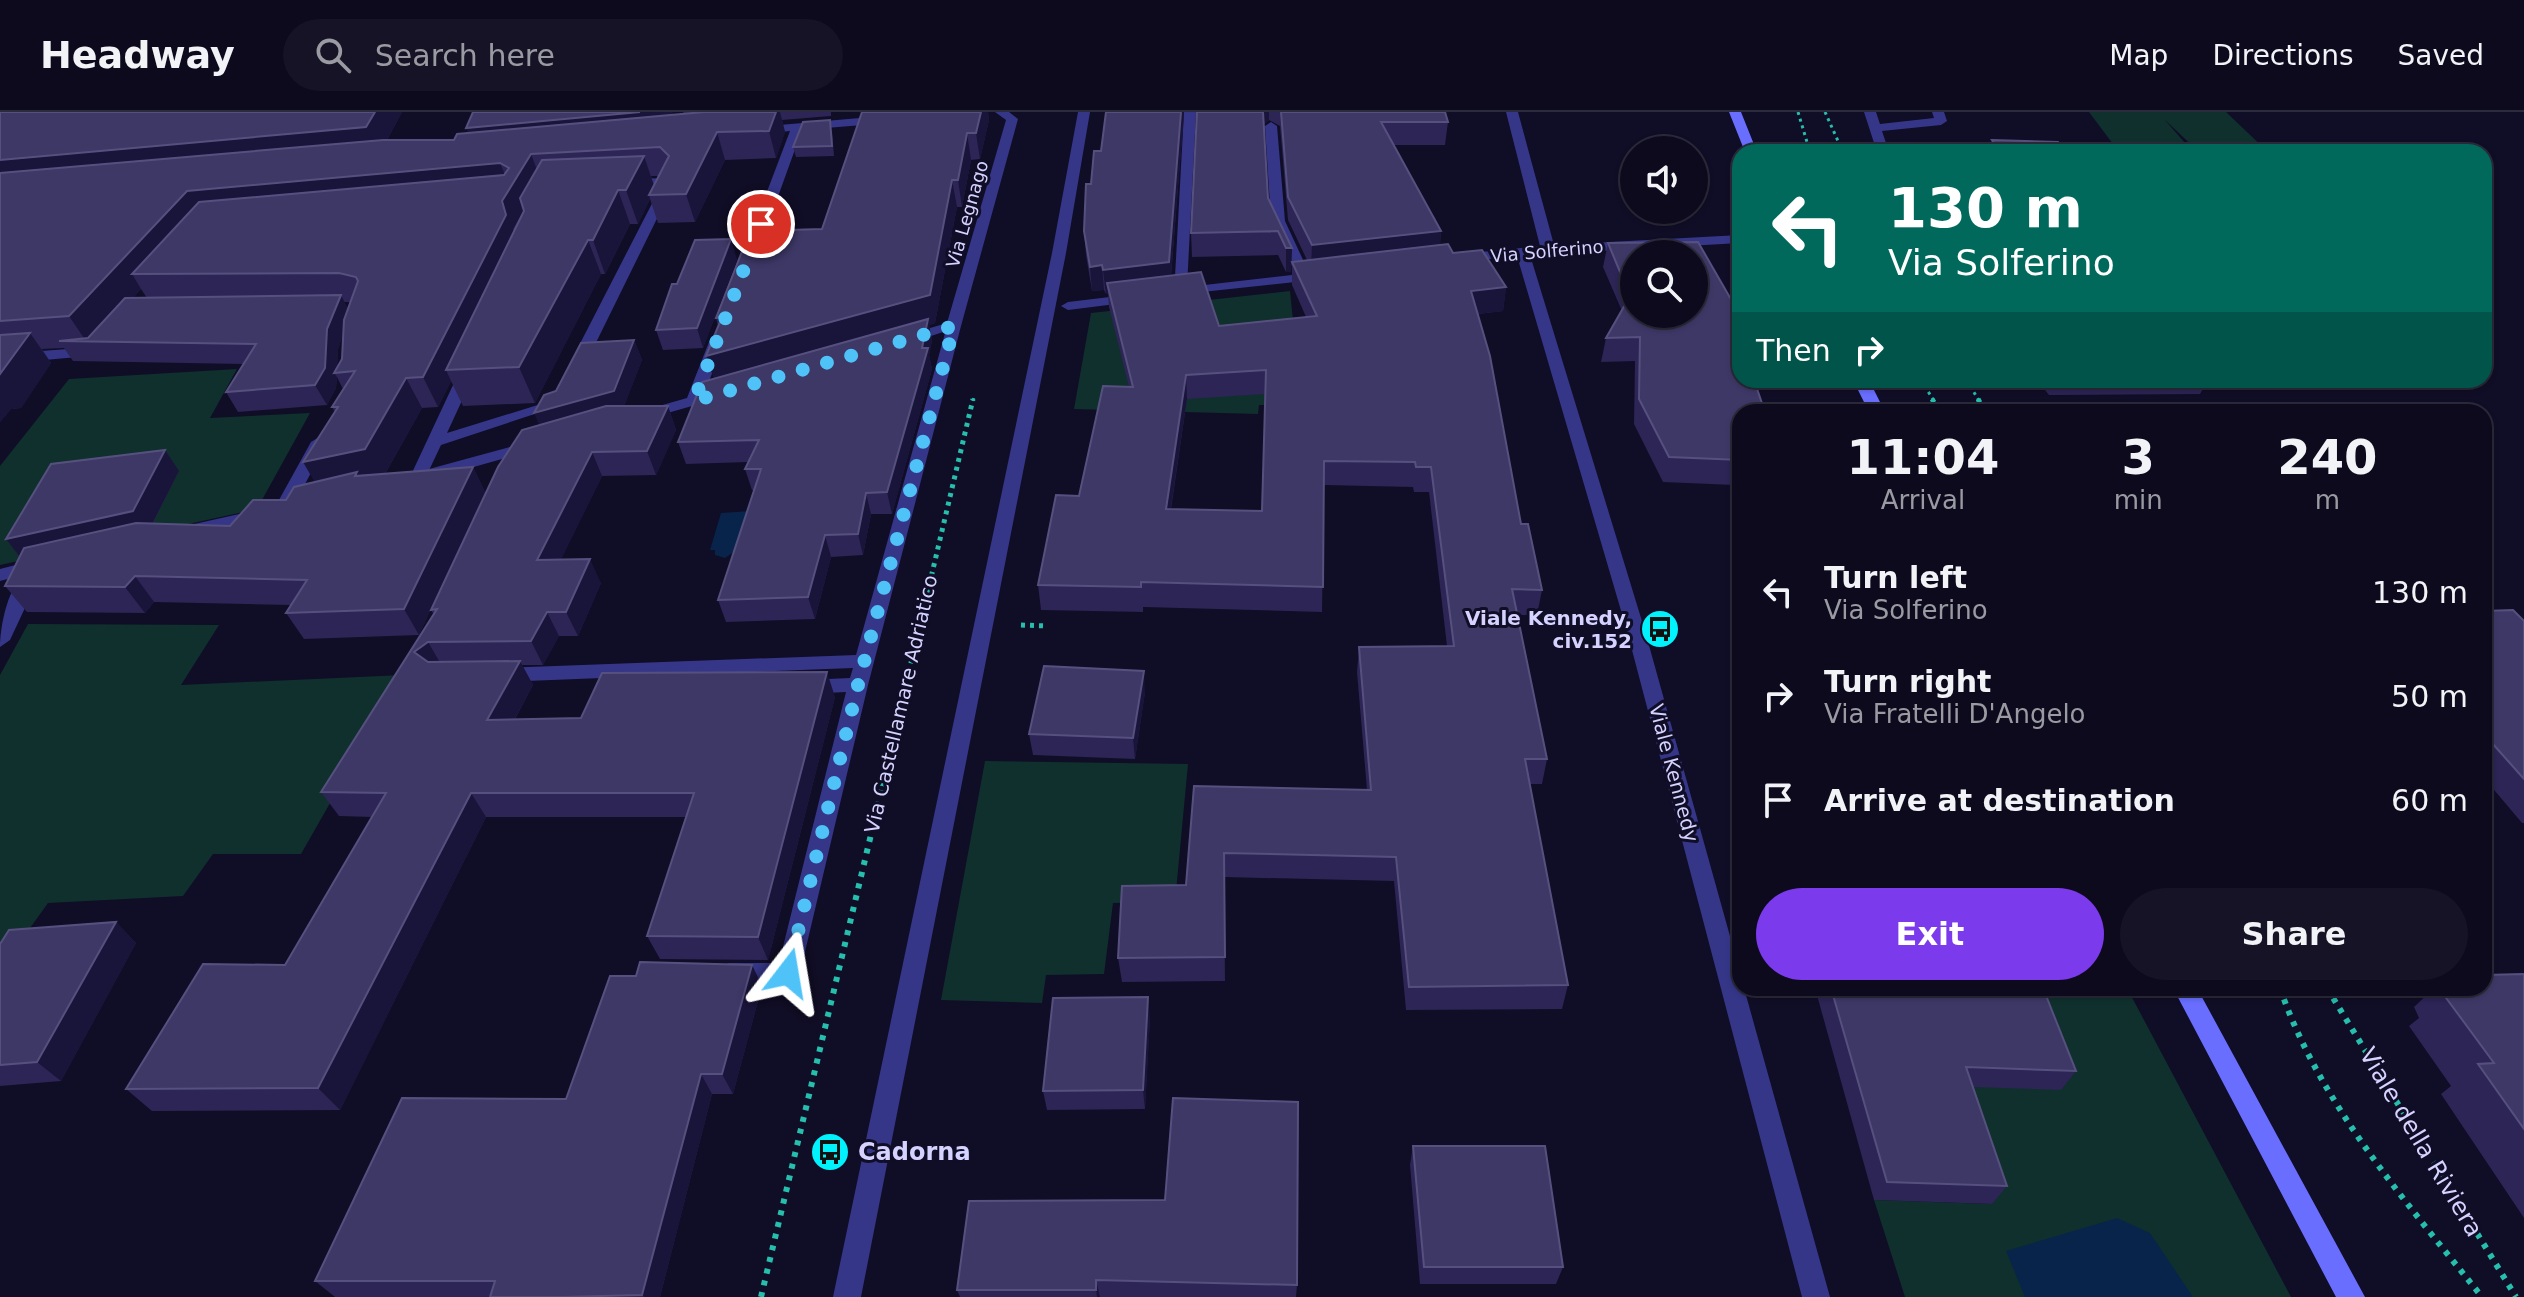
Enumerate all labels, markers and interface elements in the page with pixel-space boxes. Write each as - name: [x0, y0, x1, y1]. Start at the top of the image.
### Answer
- search box: [283, 19, 843, 91]
- text: Headway: [40, 33, 235, 77]
- icon: search: [311, 33, 355, 77]
- text: Search here: [375, 38, 555, 73]
- text: Map: [2109, 39, 2168, 72]
- text: Directions: [2212, 39, 2353, 72]
- text: Saved: [2397, 39, 2484, 72]
- map controls: [1620, 136, 1708, 328]
- button: sound: [1620, 136, 1708, 224]
- street label: Via Legnago: [942, 158, 992, 270]
- text: 130 m: [1888, 175, 2083, 240]
- icon: left: [1756, 176, 1860, 280]
- pin: [727, 190, 795, 258]
- icon: arrive: [739, 202, 783, 246]
- street label: Via Solferino: [1490, 236, 1604, 266]
- button: search: [1620, 240, 1708, 328]
- text: Via Solferino: [1888, 242, 2115, 283]
- icon: right: [1847, 328, 1891, 372]
- text: Then: [1756, 333, 1831, 368]
- text: 11:04: [1846, 429, 1999, 485]
- text: 3: [2122, 429, 2155, 485]
- text: 240: [2277, 429, 2377, 485]
- text: Arrival: [1881, 485, 1965, 515]
- text: min: [2114, 485, 2163, 515]
- text: m: [2315, 485, 2340, 515]
- text: Turn left: [1824, 560, 1967, 595]
- icon: left: [1756, 570, 1800, 614]
- street label: Via Castellamare Adriatico: [860, 572, 942, 836]
- text: 130 m: [2372, 575, 2468, 610]
- text: Via Solferino: [1824, 595, 1988, 625]
- place label: Viale Kennedy, civ.152: [1465, 606, 1632, 653]
- bus stop icon: Viale Kennedy, civ.152: [1639, 608, 1681, 650]
- text: Turn right: [1824, 664, 1991, 699]
- icon: right: [1756, 674, 1800, 718]
- text: 50 m: [2391, 679, 2468, 714]
- text: Via Fratelli D'Angelo: [1824, 699, 2086, 729]
- street label: Viale Kennedy: [1644, 701, 1704, 845]
- icon: arrive: [1756, 778, 1800, 822]
- text: Arrive at destination: [1824, 783, 2175, 818]
- text: 60 m: [2391, 783, 2468, 818]
- button: Exit: [1756, 888, 2104, 980]
- button: Share: [2120, 888, 2468, 980]
- position arrow: [746, 931, 830, 1015]
- street label: Viale della Riviera: [2353, 1042, 2489, 1242]
- bus stop icon: Cadorna: [809, 1131, 851, 1173]
- place label: Cadorna: [858, 1138, 971, 1166]

